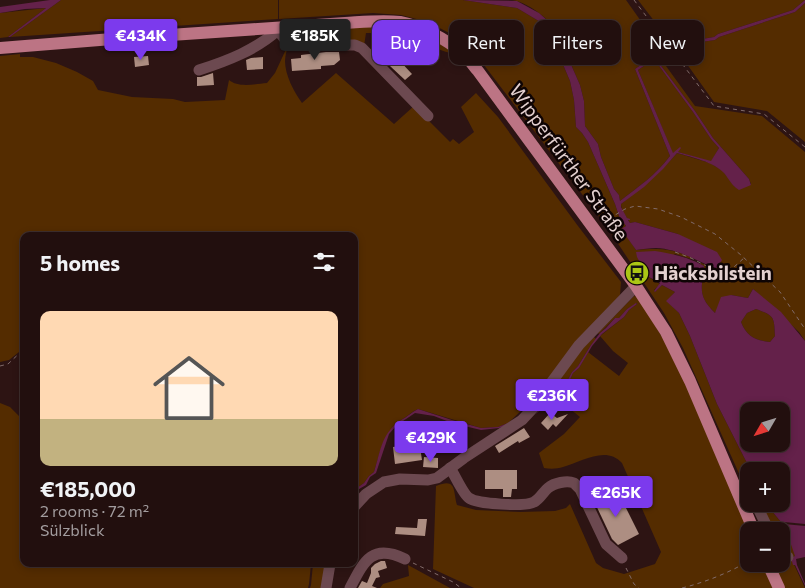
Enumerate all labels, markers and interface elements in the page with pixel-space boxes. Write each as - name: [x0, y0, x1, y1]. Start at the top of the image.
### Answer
- pin: €434K: [106, 18, 176, 61]
- pin: €185K: [280, 18, 350, 61]
- chip: Buy: [372, 20, 439, 65]
- chip: Rent: [449, 20, 524, 65]
- chip: Filters: [534, 20, 621, 65]
- chip: New: [631, 20, 704, 65]
- text: €434K: [115, 25, 167, 44]
- text: €185K: [291, 25, 339, 44]
- street label: Wipperfürther Straße: [505, 79, 634, 244]
- icon: filters: [310, 248, 338, 276]
- text: 5 homes: [40, 250, 120, 275]
- bus stop icon: Häcksbilstein: [624, 260, 650, 286]
- place label: Häcksbilstein: [654, 261, 772, 284]
- icon: home: [144, 343, 234, 433]
- pin: €236K: [517, 378, 587, 421]
- text: €236K: [527, 385, 577, 404]
- north arrow: [740, 402, 790, 452]
- map controls: [740, 402, 790, 572]
- pin: €429K: [396, 420, 466, 463]
- text: €429K: [405, 427, 457, 446]
- button: +: [740, 462, 790, 512]
- text: €185,000: [40, 476, 136, 501]
- pin: €265K: [581, 476, 651, 518]
- text: €265K: [591, 482, 641, 501]
- text: 2 rooms · 72 m²: [40, 501, 149, 520]
- text: Sülzblick: [40, 520, 105, 539]
- button: −: [740, 522, 790, 572]

